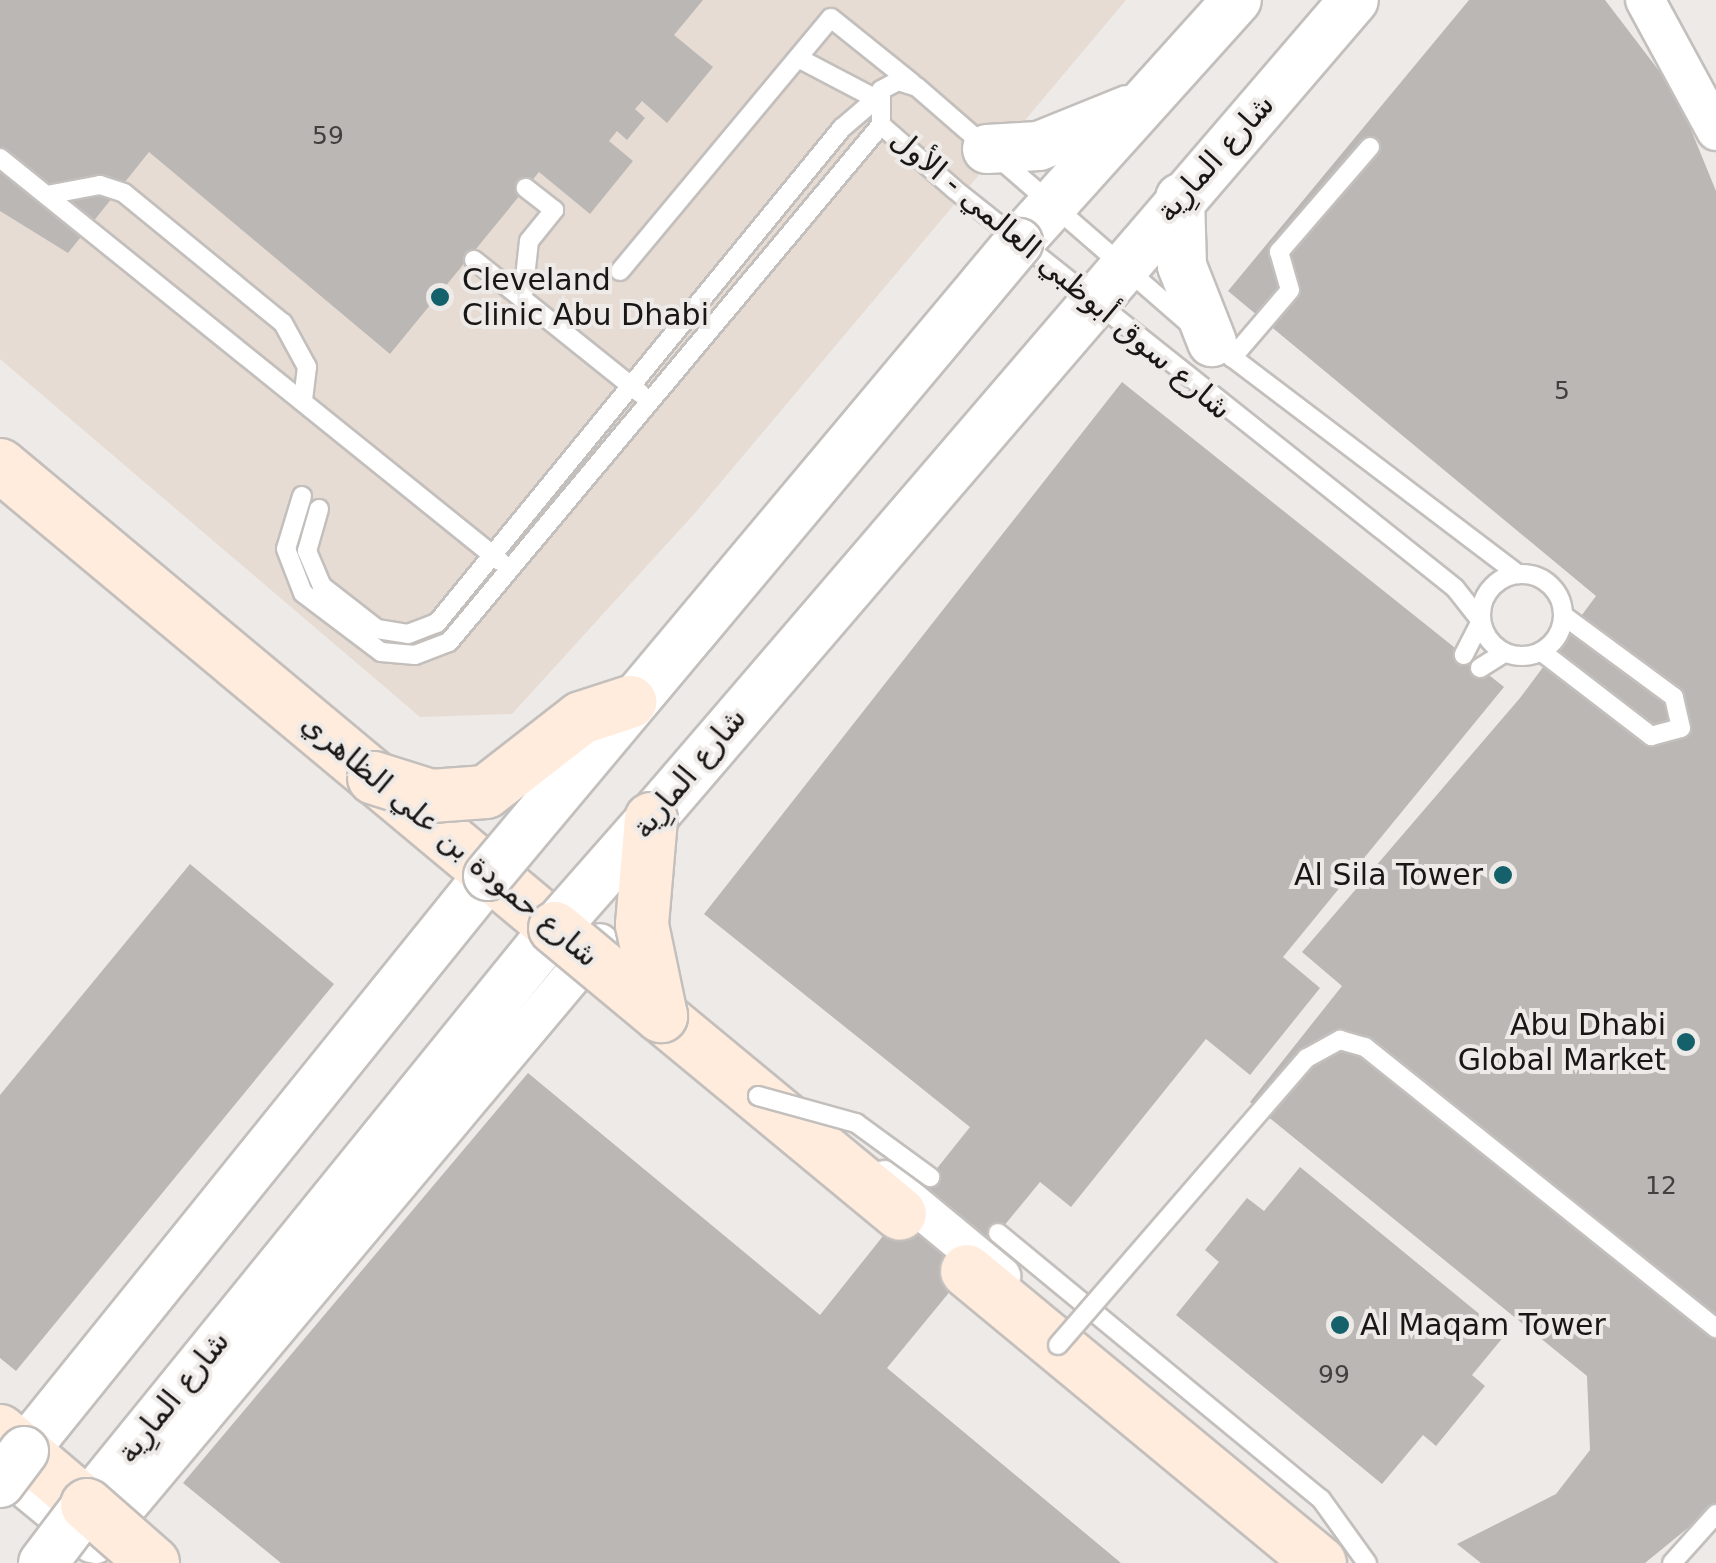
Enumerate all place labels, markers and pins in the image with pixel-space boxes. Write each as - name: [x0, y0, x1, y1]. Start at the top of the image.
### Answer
- place label: Cleveland Clinic Abu Dhabi: [462, 262, 709, 332]
- marker: Cleveland Clinic Abu Dhabi: [427, 284, 453, 310]
- place label: Al Sila Tower: [1294, 857, 1483, 893]
- marker: Al Sila Tower: [1492, 864, 1514, 886]
- place label: Abu Dhabi Global Market: [1458, 1007, 1666, 1078]
- marker: Abu Dhabi Global Market: [1675, 1031, 1697, 1053]
- place label: Al Maqam Tower: [1360, 1307, 1606, 1343]
- marker: Al Maqam Tower: [1329, 1314, 1351, 1336]

